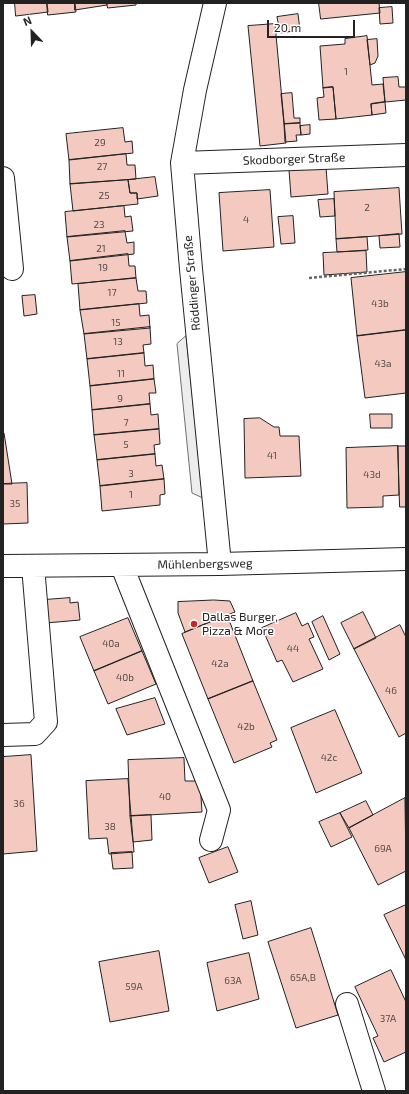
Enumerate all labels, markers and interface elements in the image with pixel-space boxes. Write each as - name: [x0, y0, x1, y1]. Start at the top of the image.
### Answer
- north arrow: [12, 12, 52, 52]
- scale bar: [269, 12, 357, 38]
- text: N: [21, 13, 33, 28]
- text: 20 m: [274, 20, 301, 34]
- house number: 1: [344, 66, 348, 78]
- house number: 29: [94, 137, 106, 149]
- street label: Skodborger Straße: [243, 150, 345, 168]
- house number: 27: [97, 161, 107, 173]
- house number: 25: [99, 190, 109, 202]
- house number: 2: [364, 202, 370, 214]
- house number: 4: [243, 214, 249, 226]
- house number: 23: [93, 219, 105, 231]
- street label: Röddinger Straße: [181, 235, 203, 331]
- house number: 21: [96, 243, 106, 255]
- house number: 19: [98, 262, 108, 274]
- house number: 17: [107, 287, 117, 299]
- house number: 43b: [371, 298, 389, 310]
- house number: 15: [111, 317, 121, 329]
- house number: 13: [113, 336, 123, 348]
- house number: 43a: [374, 358, 392, 370]
- house number: 11: [117, 368, 125, 380]
- house number: 9: [117, 393, 123, 405]
- house number: 7: [123, 417, 129, 429]
- house number: 5: [123, 439, 129, 451]
- house number: 41: [267, 450, 277, 462]
- house number: 3: [128, 468, 134, 480]
- house number: 43d: [363, 469, 381, 481]
- house number: 1: [129, 489, 133, 501]
- house number: 35: [10, 498, 20, 510]
- street label: Mühlenbergsweg: [157, 556, 253, 572]
- place label: Dallas Burger, Pizza & More: [202, 610, 278, 638]
- marker: Dallas Burger, Pizza & More: [189, 619, 199, 629]
- house number: 40a: [102, 638, 120, 650]
- house number: 44: [287, 643, 299, 655]
- house number: 42a: [211, 658, 229, 670]
- house number: 40b: [116, 672, 134, 684]
- house number: 46: [385, 685, 397, 697]
- house number: 42b: [237, 721, 255, 733]
- house number: 42c: [321, 752, 337, 764]
- house number: 40: [159, 791, 171, 803]
- house number: 36: [13, 798, 25, 810]
- house number: 38: [104, 821, 116, 833]
- house number: 69A: [374, 843, 392, 855]
- house number: 65A,B: [290, 972, 316, 984]
- house number: 63A: [224, 975, 242, 987]
- house number: 59A: [125, 981, 143, 993]
- house number: 37A: [380, 1013, 396, 1025]

